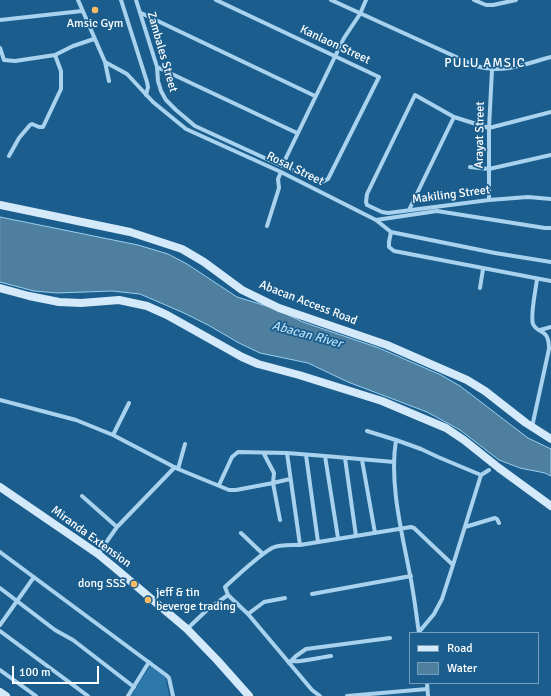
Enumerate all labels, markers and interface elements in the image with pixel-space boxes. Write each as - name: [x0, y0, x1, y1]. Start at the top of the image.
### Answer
- marker: Amsic Gym: [90, 5, 100, 15]
- street label: Zambales Street: [144, 10, 180, 94]
- place label: Amsic Gym: [67, 17, 123, 31]
- street label: Kanlaon Street: [297, 22, 373, 68]
- district label: PULU AMSIC: [444, 56, 526, 72]
- street label: Arayat Street: [472, 101, 488, 169]
- street label: Rosal Street: [264, 149, 326, 189]
- street label: Makiling Street: [411, 183, 491, 207]
- street label: Abacan Access Road: [257, 278, 359, 328]
- water label: Abacan River: [270, 318, 344, 352]
- street label: Miranda Extension: [48, 503, 134, 571]
- place label: dong SSS: [78, 577, 126, 591]
- marker: dong SSS: [129, 579, 139, 589]
- place label: jeff & tin beverge trading: [156, 586, 236, 614]
- marker: jeff & tin beverge trading: [143, 595, 153, 605]
- legend: [409, 632, 539, 684]
- text: Road: [447, 641, 473, 656]
- scale bar: [14, 658, 101, 684]
- text: Water: [447, 661, 477, 676]
- text: 100 m: [19, 665, 51, 680]

